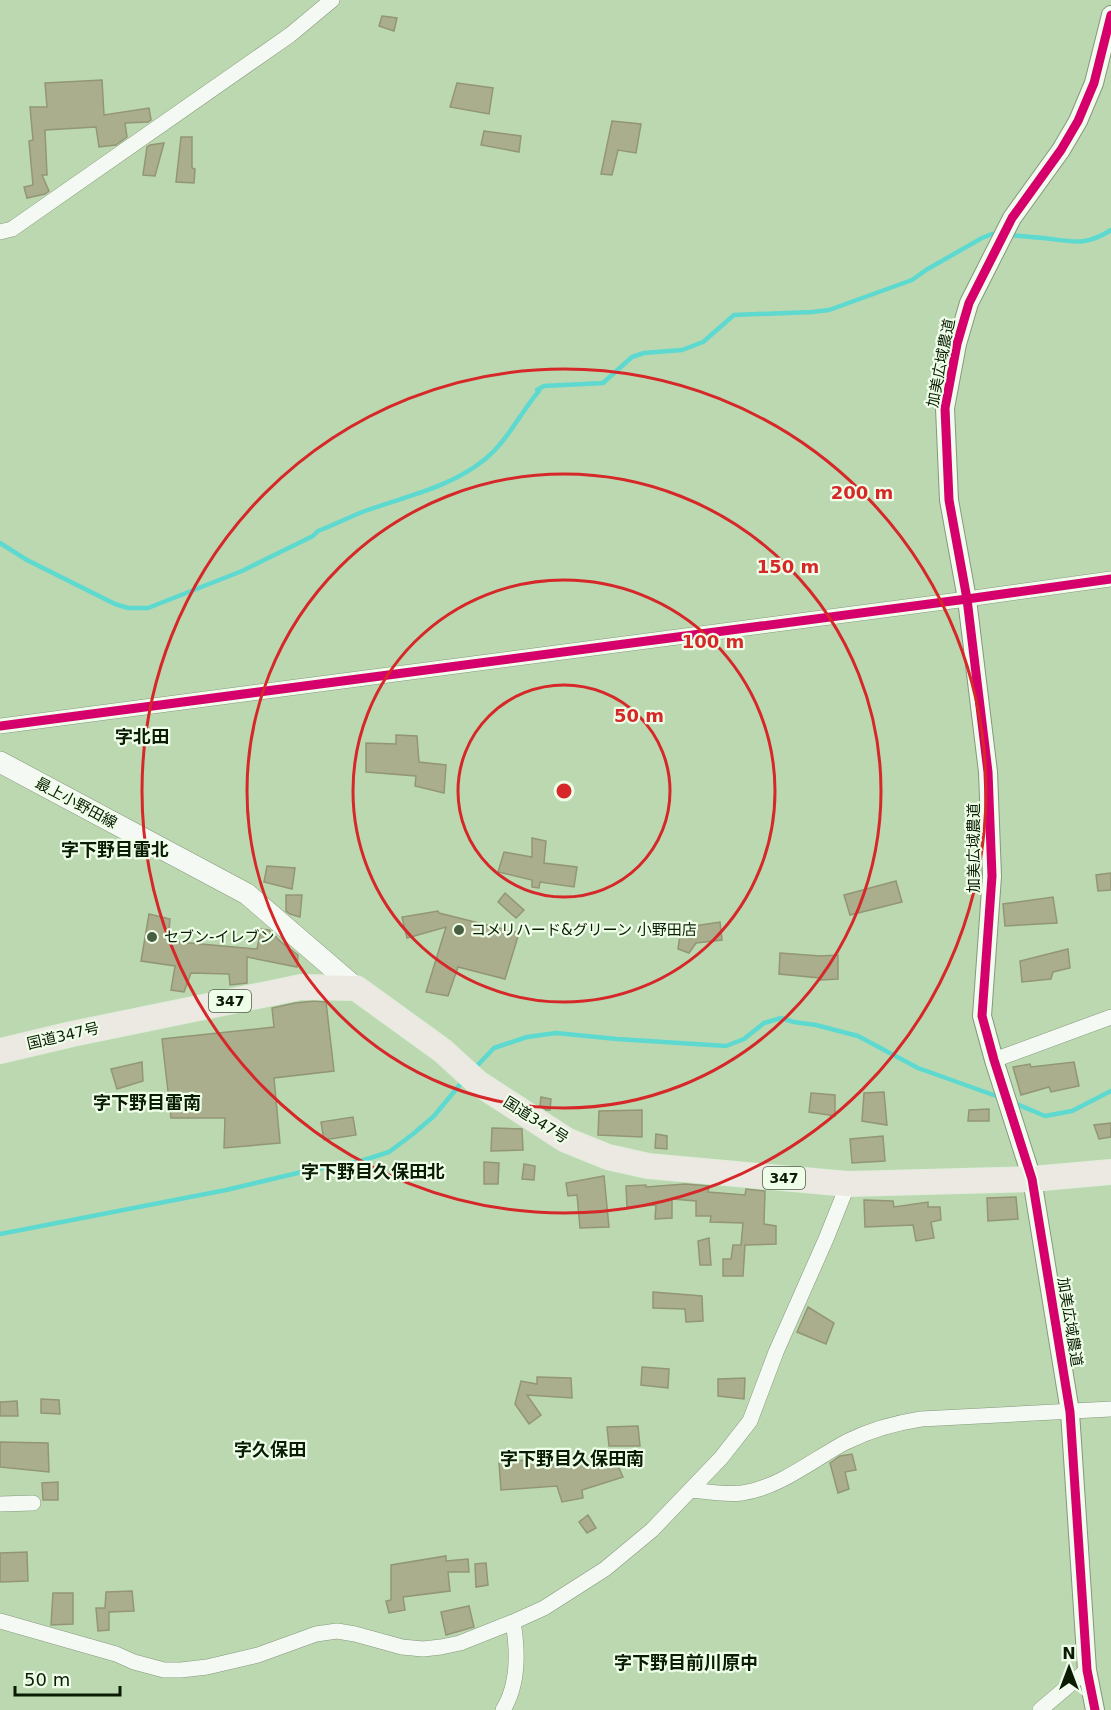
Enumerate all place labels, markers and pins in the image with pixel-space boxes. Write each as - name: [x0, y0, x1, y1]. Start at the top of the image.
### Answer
- centre of rings: [554, 781, 574, 801]
- place label: コメリハード&グリーン 小野田店: [471, 921, 697, 939]
- marker: コメリハード&グリーン 小野田店: [452, 923, 466, 937]
- place label: セブン-イレブン: [164, 928, 274, 946]
- marker: セブン-イレブン: [145, 930, 159, 944]

